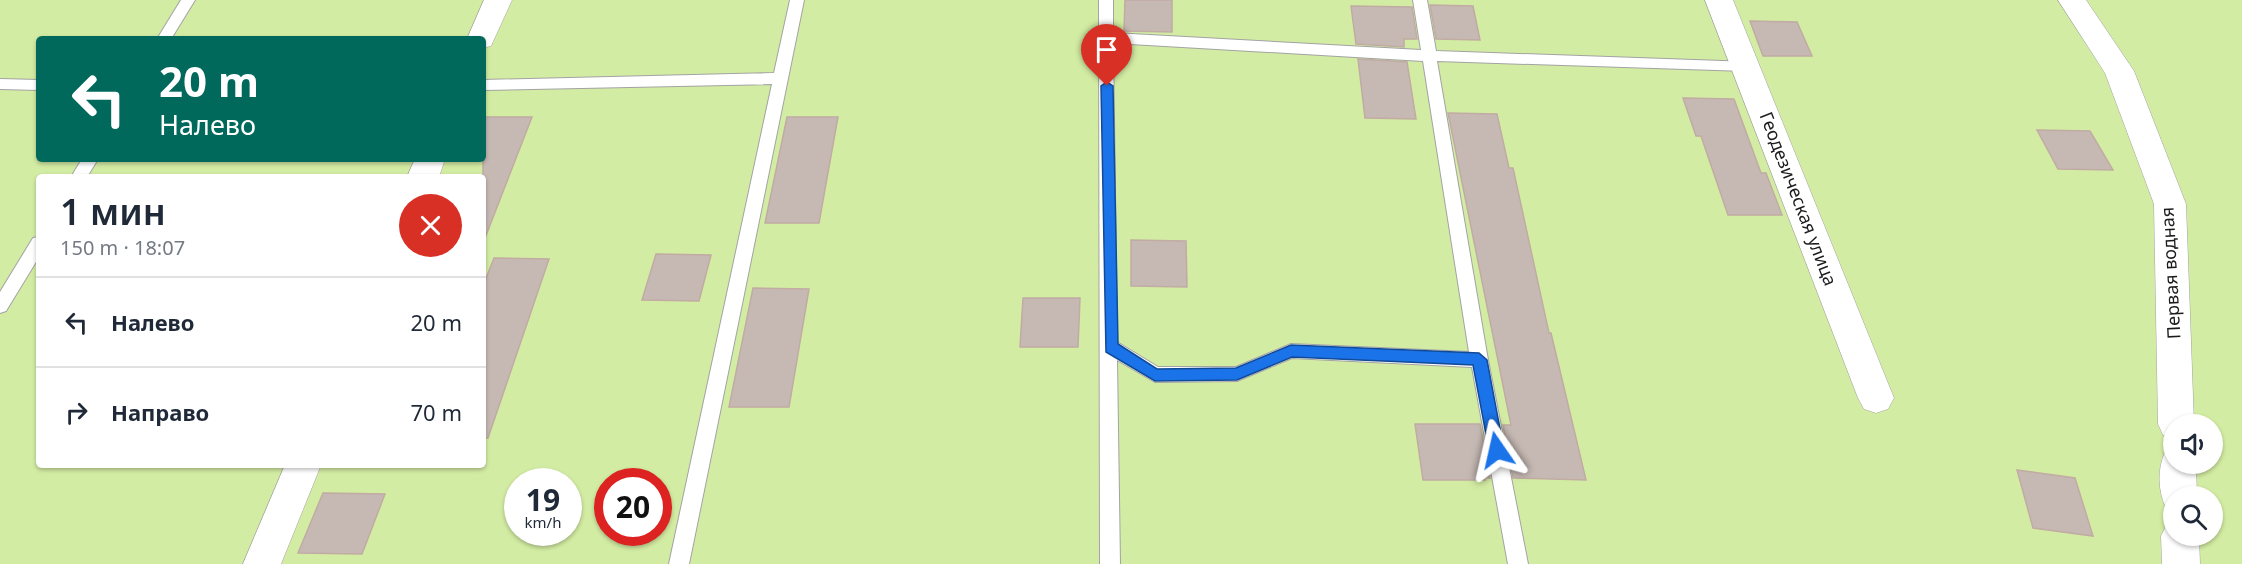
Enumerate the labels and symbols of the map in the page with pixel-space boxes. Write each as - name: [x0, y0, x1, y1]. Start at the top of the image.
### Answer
- pin: [1081, 24, 1132, 86]
- street label: Геодезическая улица: [1755, 108, 1843, 289]
- street label: Первая водная: [2155, 206, 2185, 340]
- position arrow: [1465, 418, 1529, 482]
- speed limit sign: 20: [594, 468, 672, 546]

